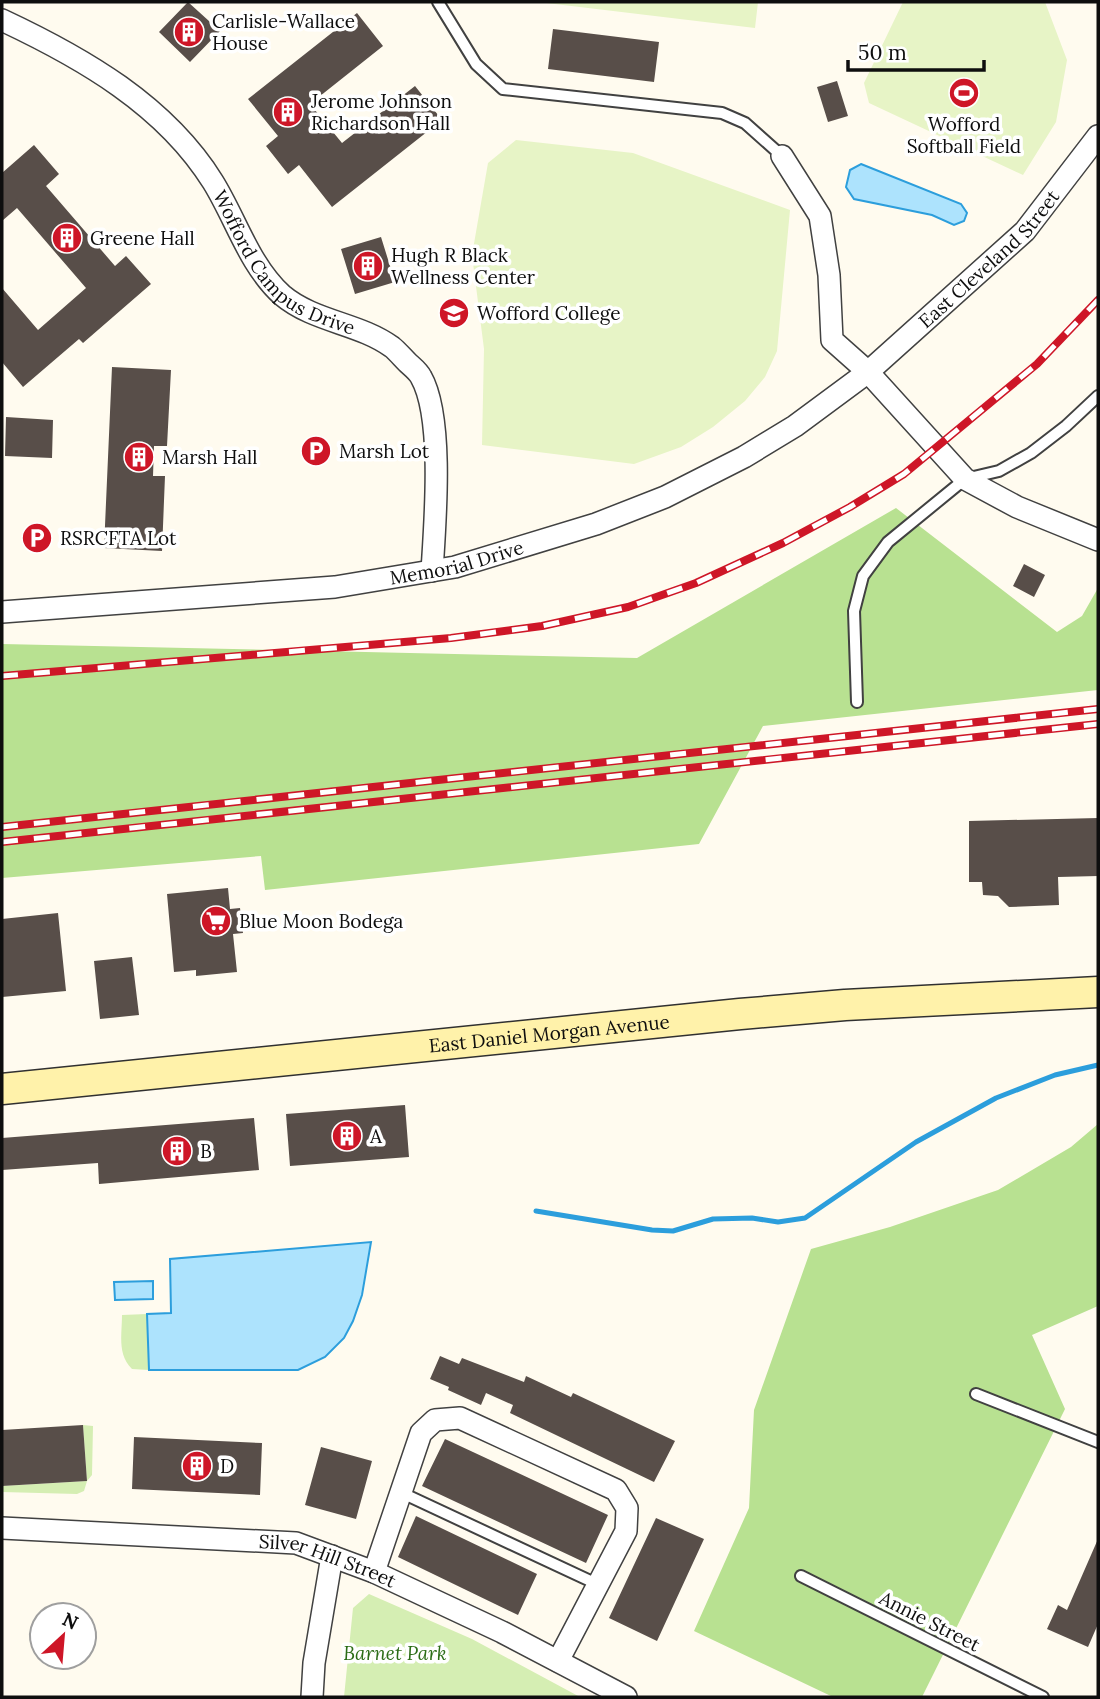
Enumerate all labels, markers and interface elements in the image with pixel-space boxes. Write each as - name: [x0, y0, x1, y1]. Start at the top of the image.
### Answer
- place label: Carlisle-Wallace House: [212, 9, 355, 55]
- building icon: Carlisle-Wallace House: [172, 15, 206, 49]
- scale bar: [848, 28, 984, 72]
- text: 50 m: [858, 39, 907, 66]
- sports icon: Wofford Softball Field: [947, 76, 981, 110]
- place label: Jerome Johnson Richardson Hall: [310, 89, 452, 135]
- building icon: Jerome Johnson Richardson Hall: [271, 95, 305, 129]
- place label: Wofford Softball Field: [907, 112, 1021, 158]
- street label: East Cleveland Street: [913, 184, 1065, 333]
- street label: Wofford Campus Drive: [208, 186, 358, 340]
- building icon: Greene Hall: [50, 221, 84, 255]
- place label: Greene Hall: [90, 226, 195, 250]
- place label: Hugh R Black Wellness Center: [391, 243, 536, 289]
- building icon: Hugh R Black Wellness Center: [351, 249, 385, 283]
- school or university icon: Wofford College: [437, 296, 471, 330]
- place label: Wofford College: [477, 301, 620, 325]
- parking icon: Marsh Lot: [299, 434, 333, 468]
- place label: Marsh Lot: [339, 439, 430, 463]
- building icon: Marsh Hall: [122, 440, 156, 474]
- place label: Marsh Hall: [162, 445, 257, 469]
- parking icon: RSRCFTA Lot: [20, 521, 54, 555]
- place label: RSRCFTA Lot: [60, 526, 177, 550]
- street label: Memorial Drive: [388, 535, 526, 590]
- supermarket icon: Blue Moon Bodega: [199, 904, 233, 938]
- place label: Blue Moon Bodega: [239, 909, 404, 933]
- street label: East Daniel Morgan Avenue: [428, 1009, 671, 1058]
- building icon: A: [330, 1119, 364, 1153]
- place label: A: [369, 1124, 383, 1148]
- building icon: B: [160, 1134, 194, 1168]
- place label: B: [200, 1139, 212, 1163]
- building icon: D: [180, 1449, 214, 1483]
- place label: D: [220, 1454, 234, 1478]
- street label: Silver Hill Street: [258, 1529, 401, 1593]
- street label: Annie Street: [875, 1585, 985, 1657]
- north arrow: [28, 1601, 98, 1671]
- text: N: [59, 1607, 83, 1635]
- park label: Barnet Park: [343, 1641, 447, 1665]

